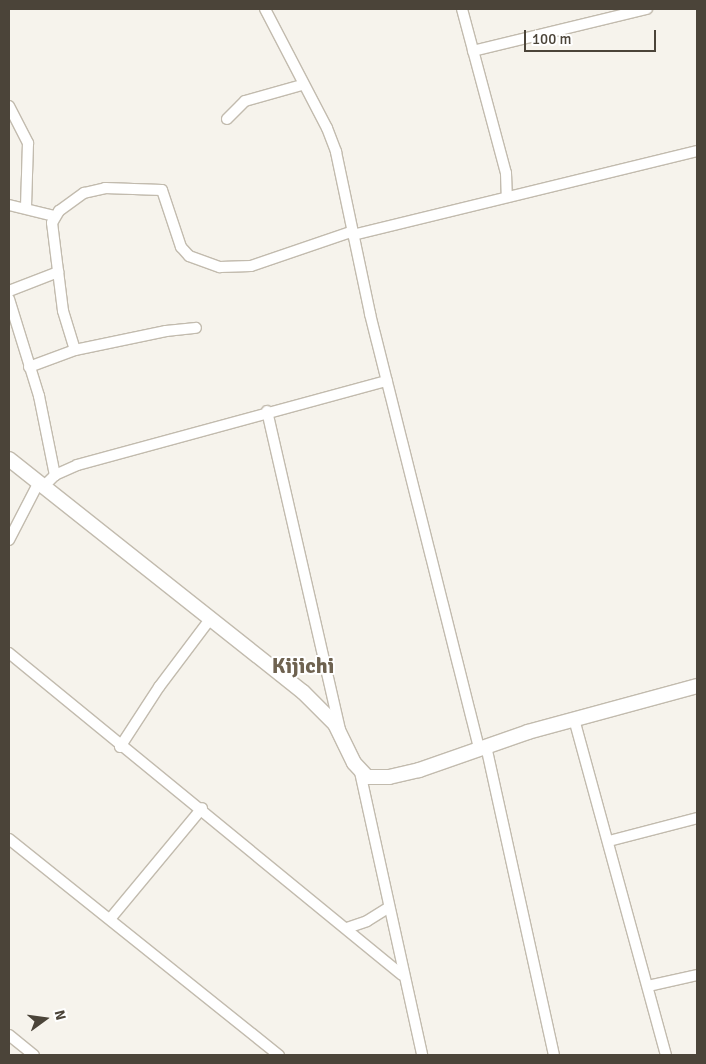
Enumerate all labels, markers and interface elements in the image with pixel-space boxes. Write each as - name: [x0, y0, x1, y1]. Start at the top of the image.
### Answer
- scale bar: [526, 20, 658, 52]
- text: 100 m: [532, 30, 572, 48]
- district label: Kijichi: [272, 653, 334, 679]
- north arrow: [20, 994, 70, 1044]
- text: N: [51, 1008, 69, 1022]

